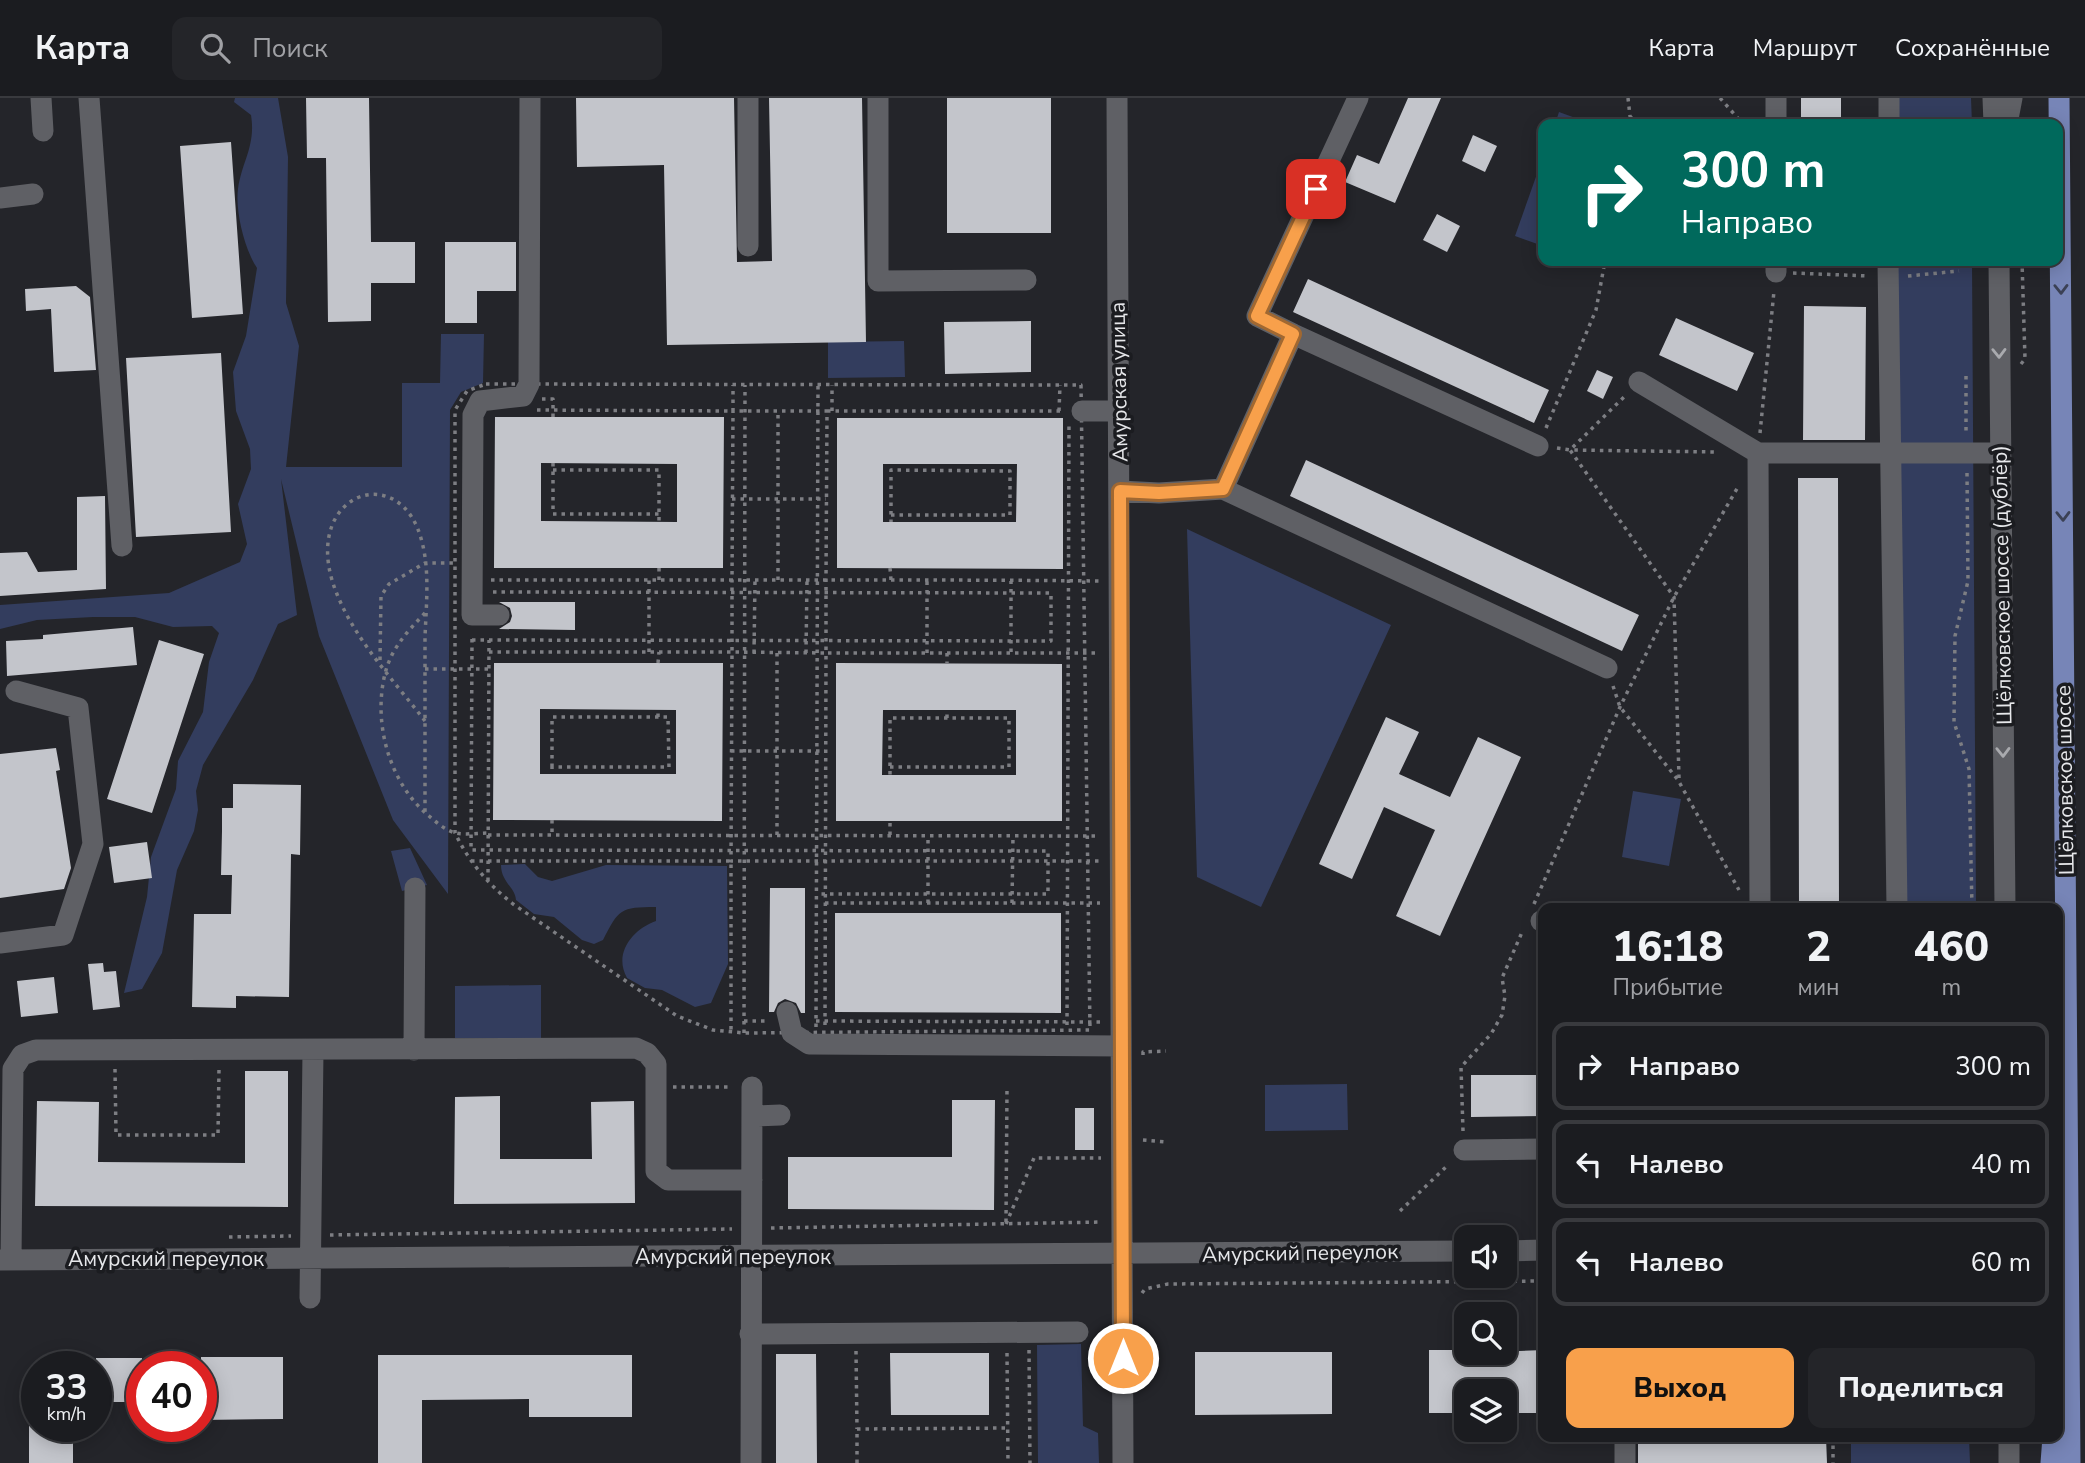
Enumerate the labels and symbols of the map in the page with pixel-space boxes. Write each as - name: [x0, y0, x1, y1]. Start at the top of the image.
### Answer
- pin: [1286, 159, 1346, 219]
- one-way arrow: [2053, 283, 2068, 294]
- street label: Амурская улица: [1104, 302, 1134, 462]
- one-way arrow: [1991, 349, 2007, 359]
- street label: Щёлковское шоссе (дублёр): [1986, 445, 2018, 725]
- one-way arrow: [2055, 511, 2070, 522]
- street label: Щёлковское шоссе: [2049, 685, 2081, 875]
- one-way arrow: [1995, 748, 2011, 758]
- street label: Амурский переулок: [1202, 1237, 1399, 1269]
- street label: Амурский переулок: [635, 1243, 832, 1271]
- street label: Амурский переулок: [68, 1245, 265, 1273]
- position arrow: [1086, 1321, 1160, 1395]
- speed limit sign: 40: [126, 1351, 217, 1442]

